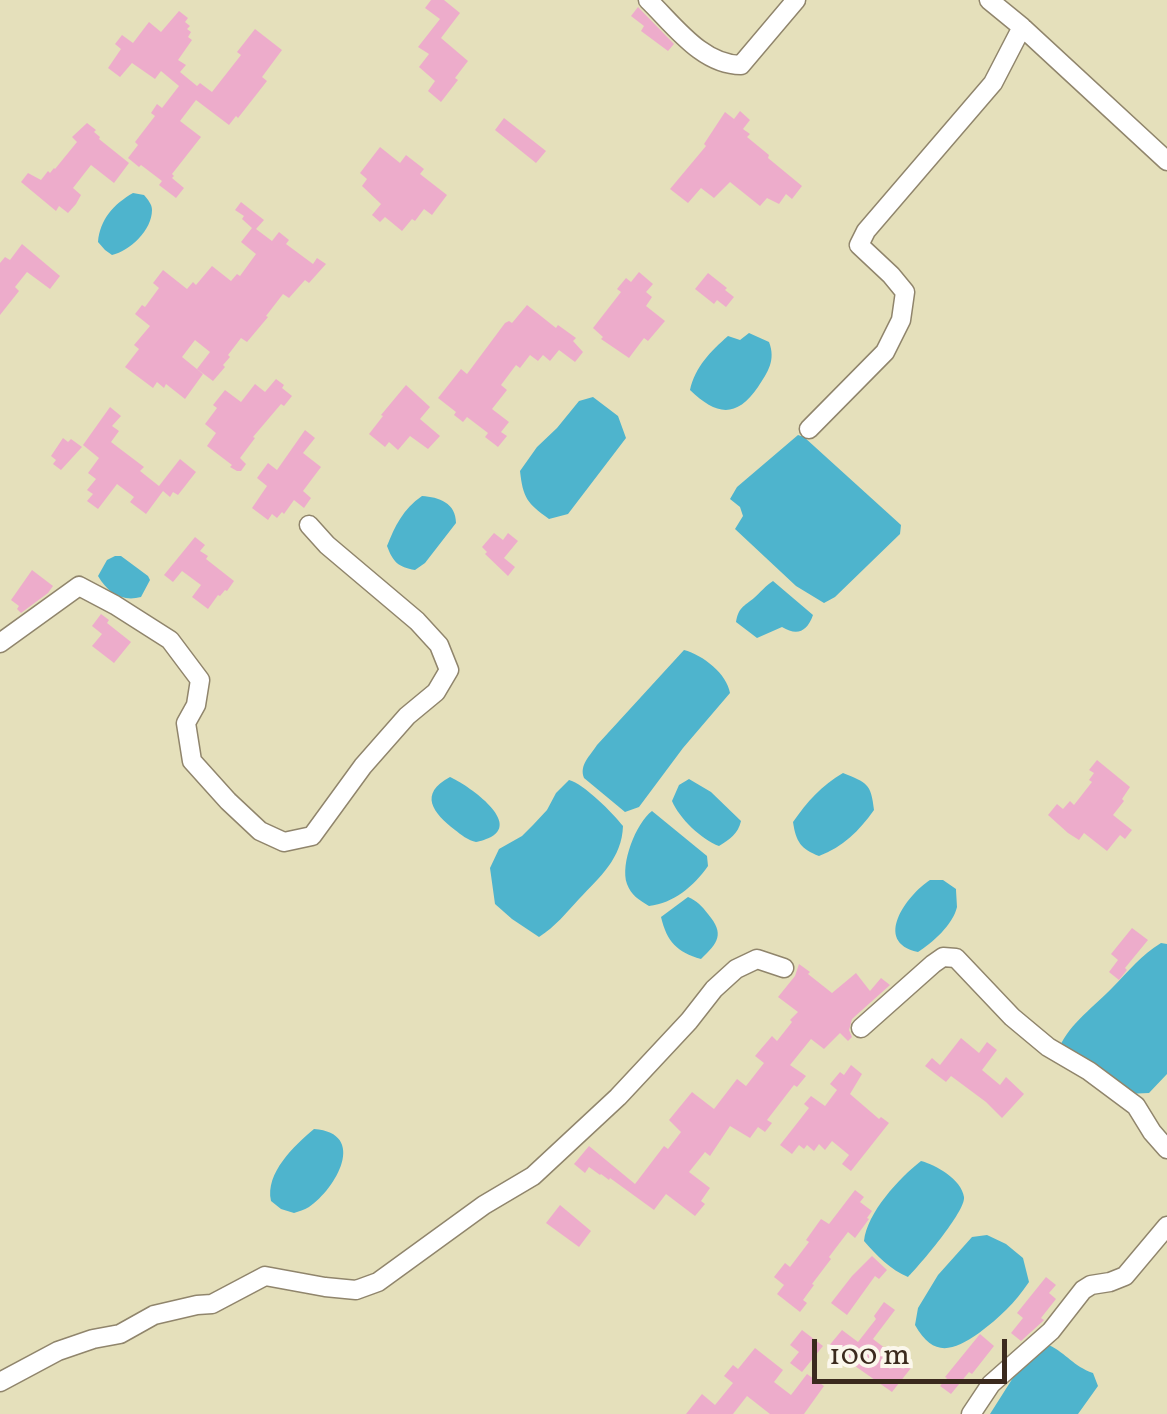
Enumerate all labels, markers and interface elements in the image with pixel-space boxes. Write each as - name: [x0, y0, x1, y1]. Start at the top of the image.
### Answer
- scale bar: [817, 1319, 1012, 1381]
- text: 100 m: [829, 1335, 910, 1377]

